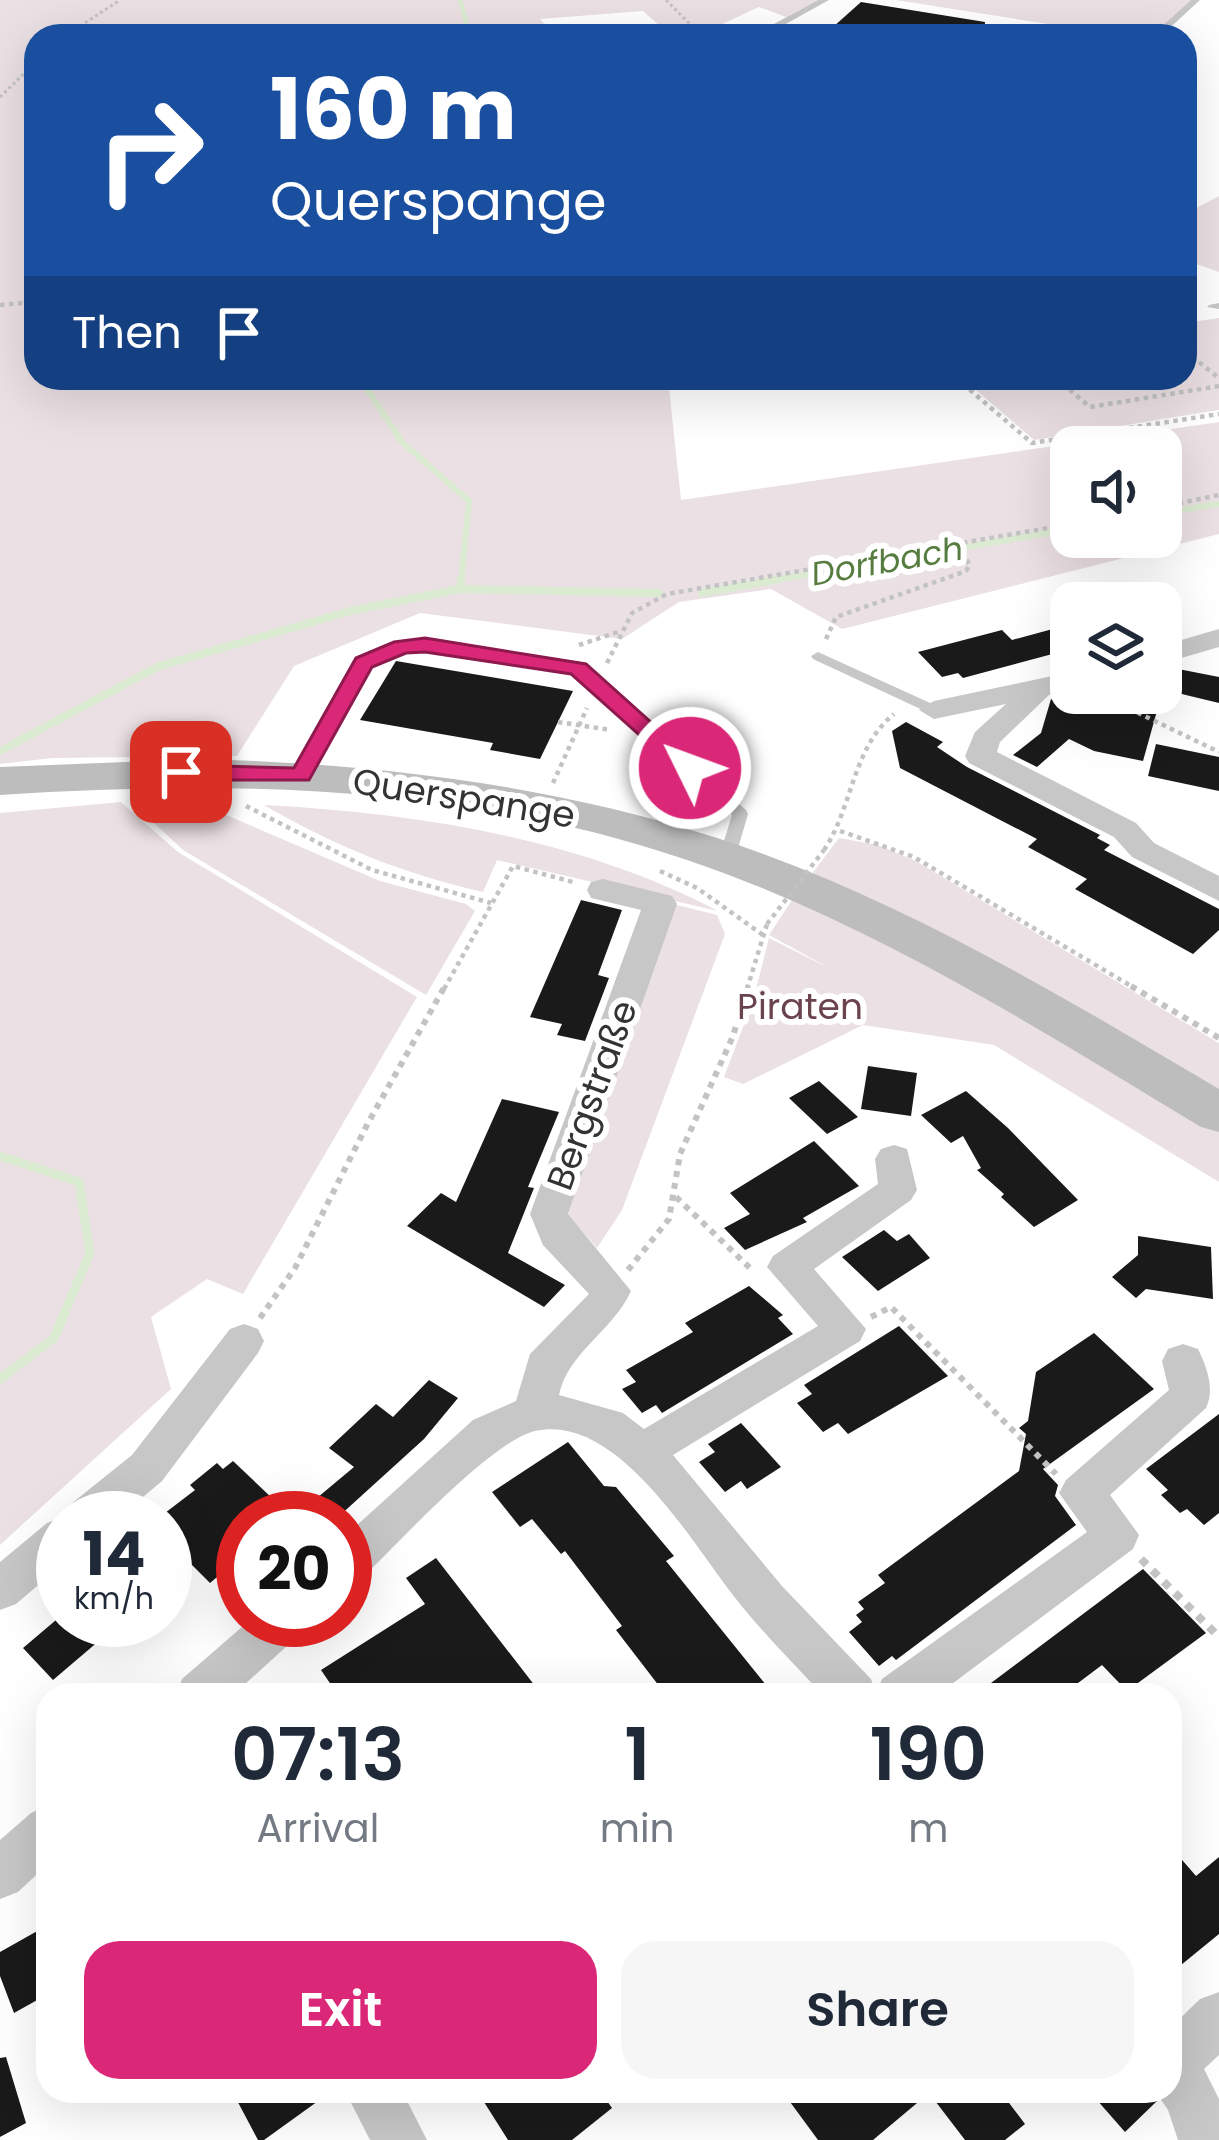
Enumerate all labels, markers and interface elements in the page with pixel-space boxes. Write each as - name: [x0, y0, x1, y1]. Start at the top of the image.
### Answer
- text: 160 m: [270, 51, 517, 168]
- icon: right: [72, 72, 228, 228]
- text: Querspange: [270, 163, 606, 239]
- icon: arrive: [206, 300, 272, 366]
- text: Then: [72, 301, 182, 364]
- map controls: [1050, 426, 1182, 714]
- button: sound: [1050, 426, 1182, 558]
- water label: Dorfbach: [807, 525, 967, 597]
- button: layers: [1050, 582, 1182, 714]
- position arrow: [627, 705, 753, 831]
- pin: [130, 721, 232, 823]
- icon: arrive: [148, 739, 214, 805]
- street label: Querspange: [349, 755, 579, 841]
- park label: Piraten: [737, 981, 863, 1032]
- street label: Bergstraße: [534, 993, 650, 1197]
- speed limit sign: 20: [216, 1491, 372, 1647]
- text: 14: [82, 1512, 146, 1596]
- text: km/h: [74, 1577, 154, 1620]
- text: 07:13: [231, 1704, 405, 1805]
- text: 1: [624, 1704, 650, 1805]
- text: 190: [869, 1704, 987, 1805]
- text: Arrival: [257, 1801, 379, 1856]
- text: min: [600, 1801, 675, 1856]
- text: m: [908, 1801, 948, 1856]
- button: Exit: [84, 1941, 597, 2079]
- button: Share: [621, 1941, 1134, 2079]

